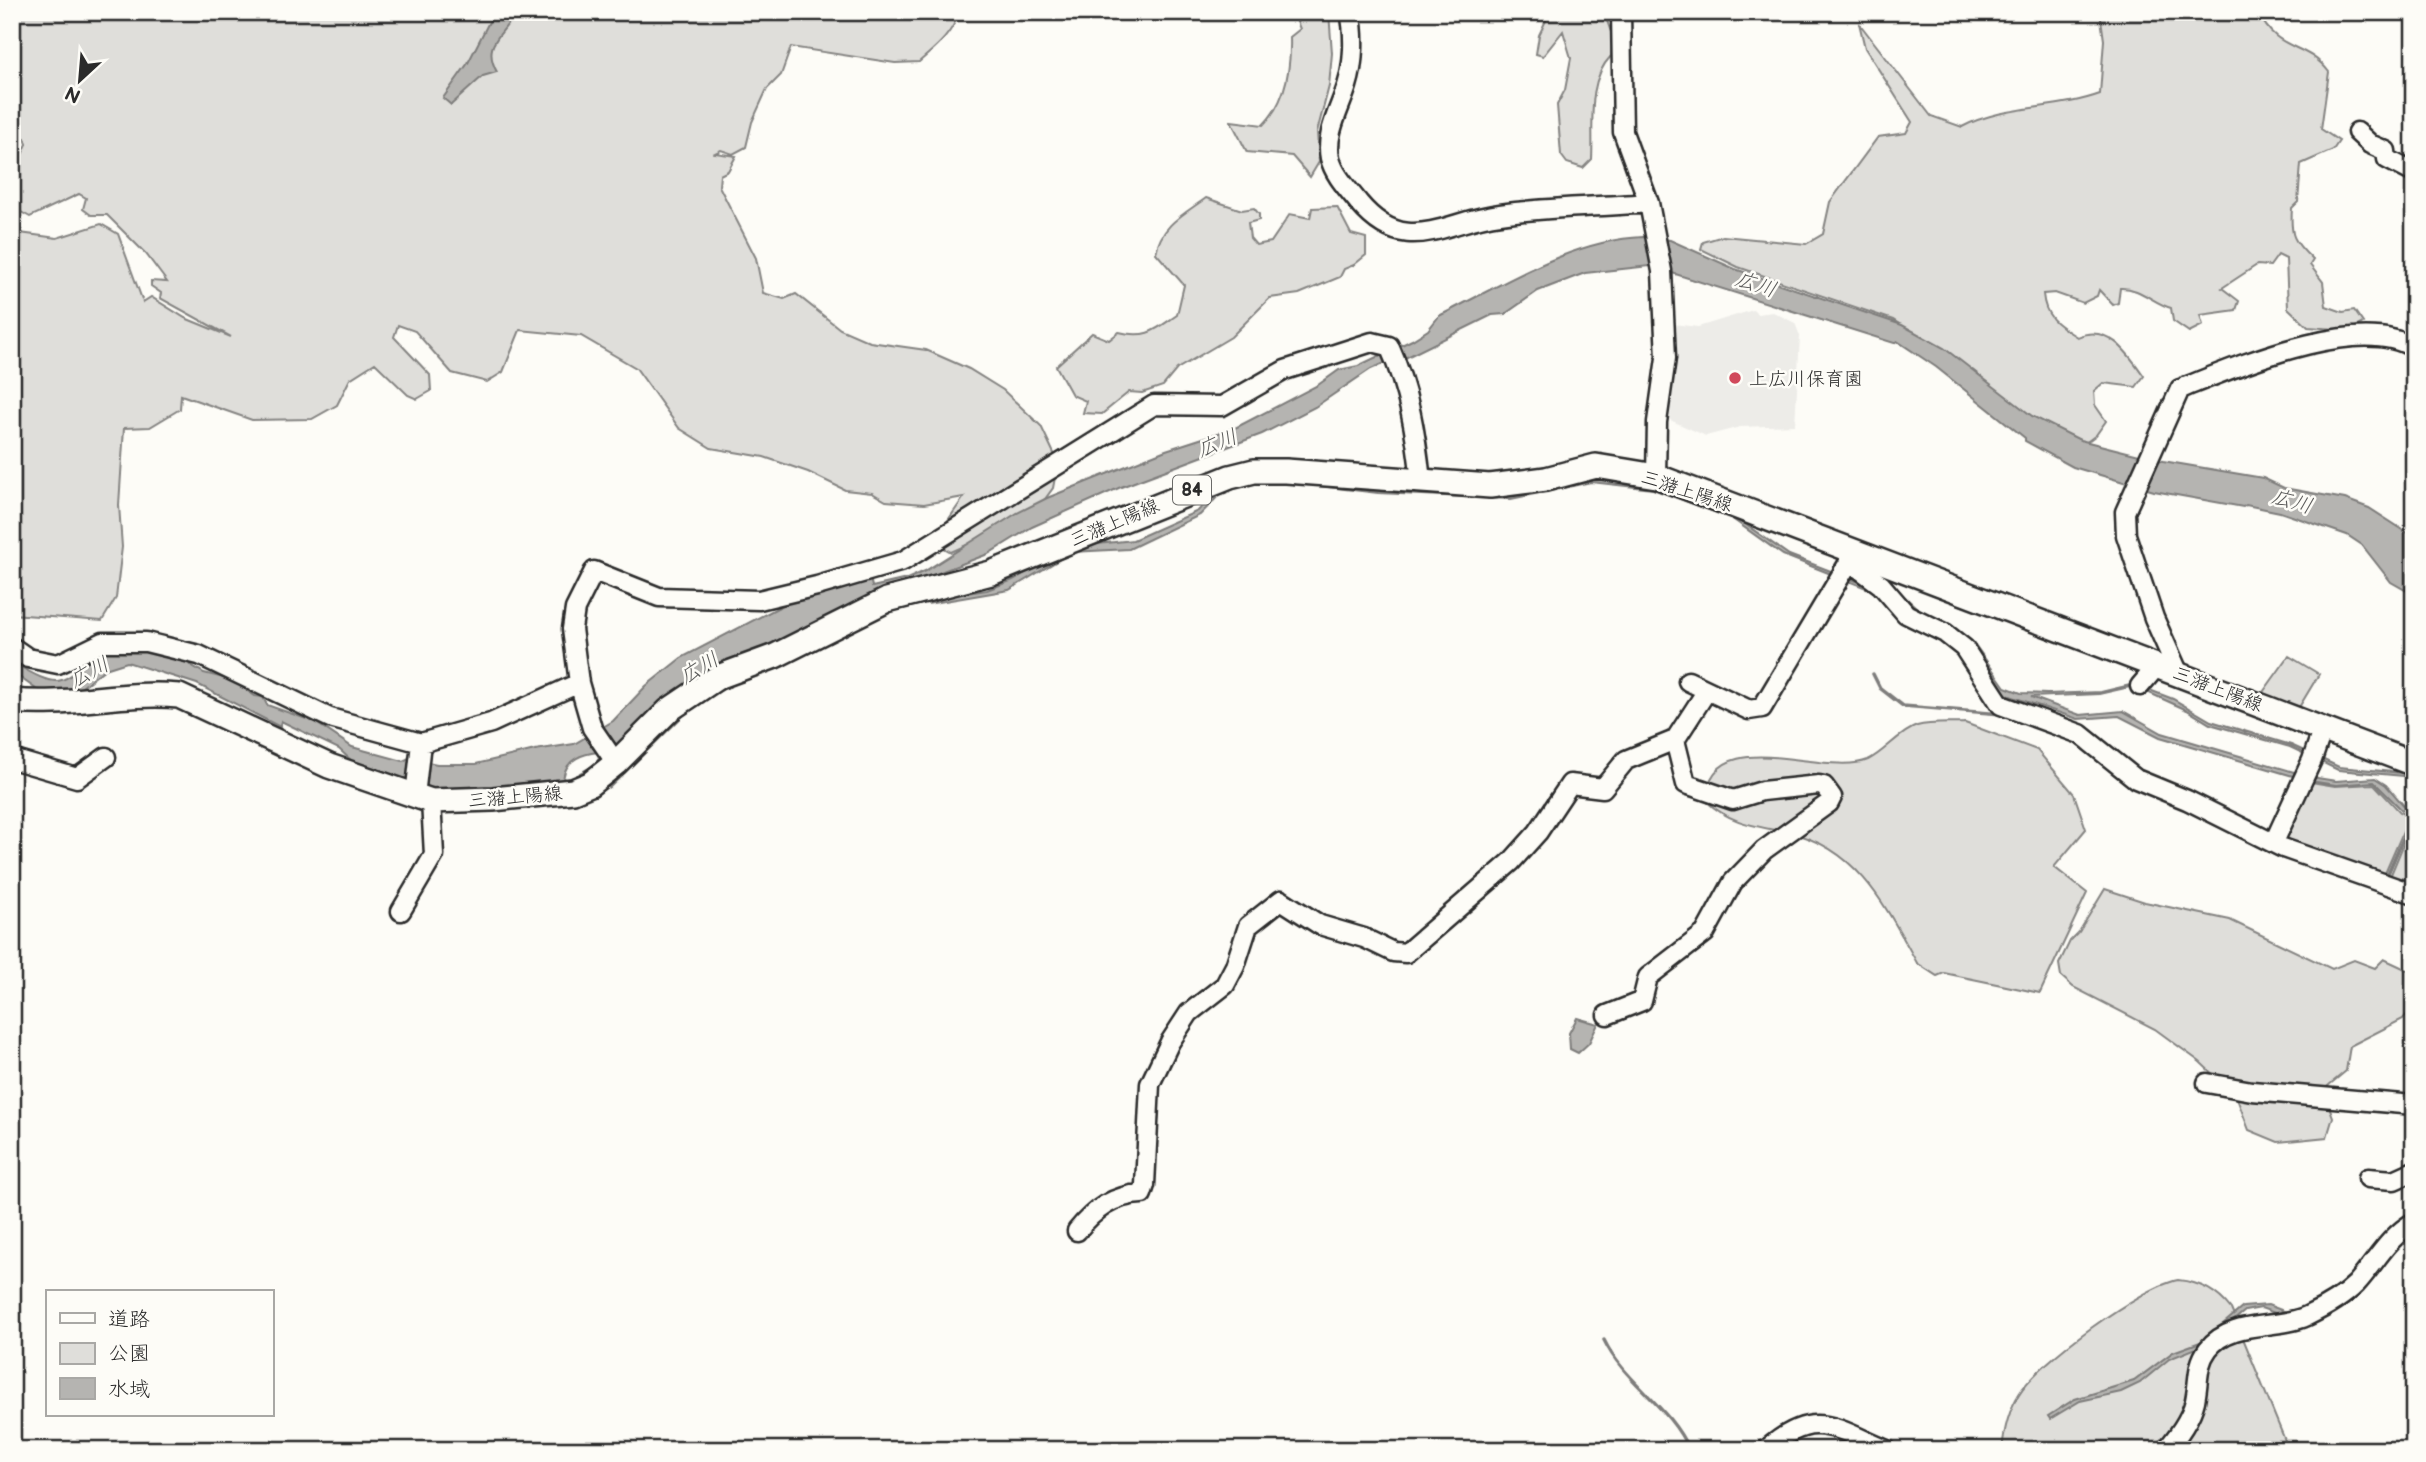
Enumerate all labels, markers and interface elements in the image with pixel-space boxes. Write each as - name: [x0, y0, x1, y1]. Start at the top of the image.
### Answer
- north arrow: [46, 46, 116, 116]
- text: N: [62, 80, 85, 107]
- water label: 広川: [1732, 266, 1780, 303]
- place label: 上広川保育園: [1749, 368, 1863, 391]
- marker: 上広川保育園: [1727, 370, 1743, 386]
- water label: 広川: [1193, 424, 1241, 463]
- street label: 三潴上陽線: [1638, 466, 1735, 517]
- road number: 84: [1173, 476, 1211, 504]
- water label: 広川: [2268, 484, 2315, 519]
- street label: 三潴上陽線: [1066, 494, 1163, 553]
- water label: 広川: [675, 647, 724, 690]
- water label: 広川: [65, 652, 114, 693]
- street label: 三潴上陽線: [2169, 662, 2266, 717]
- street label: 三潴上陽線: [467, 782, 563, 813]
- legend: [46, 1290, 273, 1416]
- text: 道路: [108, 1307, 150, 1332]
- text: 公園: [108, 1341, 150, 1366]
- text: 水域: [108, 1377, 150, 1402]

